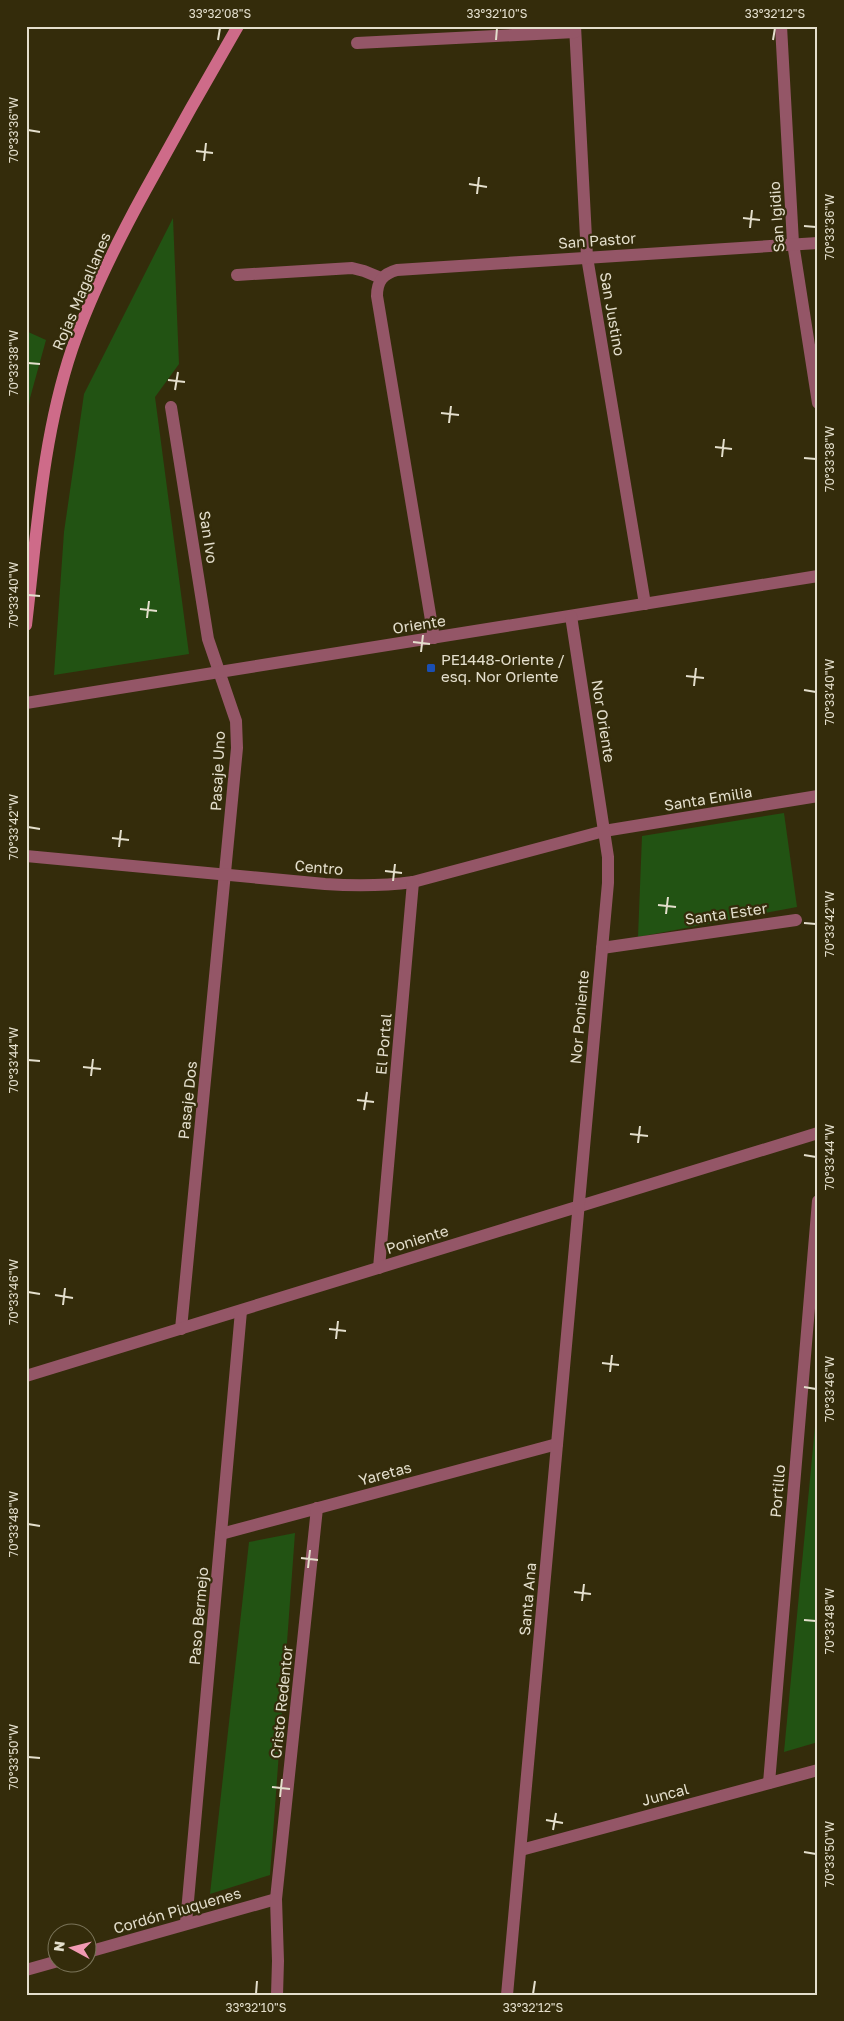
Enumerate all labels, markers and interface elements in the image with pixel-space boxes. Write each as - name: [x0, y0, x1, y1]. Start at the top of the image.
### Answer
- text: 33°32'08"S: [189, 6, 252, 21]
- text: 33°32'10"S: [467, 6, 528, 21]
- text: 33°32'12"S: [745, 6, 806, 21]
- text: 70°33'36"W: [6, 97, 21, 163]
- street label: San Igidio: [765, 181, 787, 253]
- text: 70°33'36"W: [822, 194, 837, 260]
- street label: San Pastor: [557, 228, 637, 252]
- street label: Rojas Magallanes: [48, 229, 114, 353]
- street label: San Justino: [597, 271, 629, 357]
- text: 70°33'38"W: [6, 330, 21, 396]
- text: 70°33'38"W: [822, 426, 837, 492]
- street label: San Ivo: [196, 509, 222, 565]
- text: 70°33'40"W: [6, 561, 21, 628]
- street label: Oriente: [391, 611, 447, 637]
- place label: PE1448-Oriente / esq. Nor Oriente: [441, 650, 565, 685]
- text: 70°33'40"W: [822, 658, 837, 725]
- marker: PE1448-Oriente / esq. Nor Oriente: [425, 662, 437, 674]
- street label: Nor Oriente: [589, 678, 619, 764]
- street label: Pasaje Uno: [206, 730, 228, 812]
- street label: Santa Emilia: [663, 782, 753, 814]
- text: 70°33'42"W: [6, 794, 21, 860]
- street label: Centro: [294, 856, 344, 878]
- text: 70°33'42"W: [822, 891, 837, 957]
- street label: Santa Ester: [684, 898, 769, 928]
- street label: Nor Poniente: [566, 969, 592, 1065]
- street label: El Portal: [371, 1012, 395, 1076]
- text: 70°33'44"W: [6, 1026, 21, 1093]
- street label: Pasaje Dos: [174, 1060, 200, 1140]
- text: 70°33'44"W: [822, 1123, 837, 1190]
- street label: Poniente: [384, 1221, 451, 1257]
- text: 70°33'46"W: [6, 1258, 21, 1325]
- text: 70°33'46"W: [822, 1355, 837, 1422]
- street label: Yaretas: [357, 1457, 413, 1489]
- street label: Portillo: [766, 1464, 788, 1518]
- text: 70°33'48"W: [6, 1490, 21, 1557]
- street label: Santa Ana: [515, 1562, 539, 1636]
- street label: Paso Bermejo: [185, 1566, 211, 1666]
- text: 70°33'48"W: [822, 1587, 837, 1654]
- street label: Cristo Redentor: [266, 1645, 296, 1759]
- text: 70°33'50"W: [6, 1724, 21, 1790]
- street label: Juncal: [639, 1779, 691, 1809]
- text: 70°33'50"W: [822, 1821, 837, 1887]
- street label: Cordón Piuquenes: [111, 1883, 243, 1937]
- north arrow: [48, 1924, 98, 1974]
- text: N: [50, 1940, 68, 1953]
- text: 33°32'10"S: [226, 2000, 287, 2015]
- text: 33°32'12"S: [503, 2000, 564, 2015]

